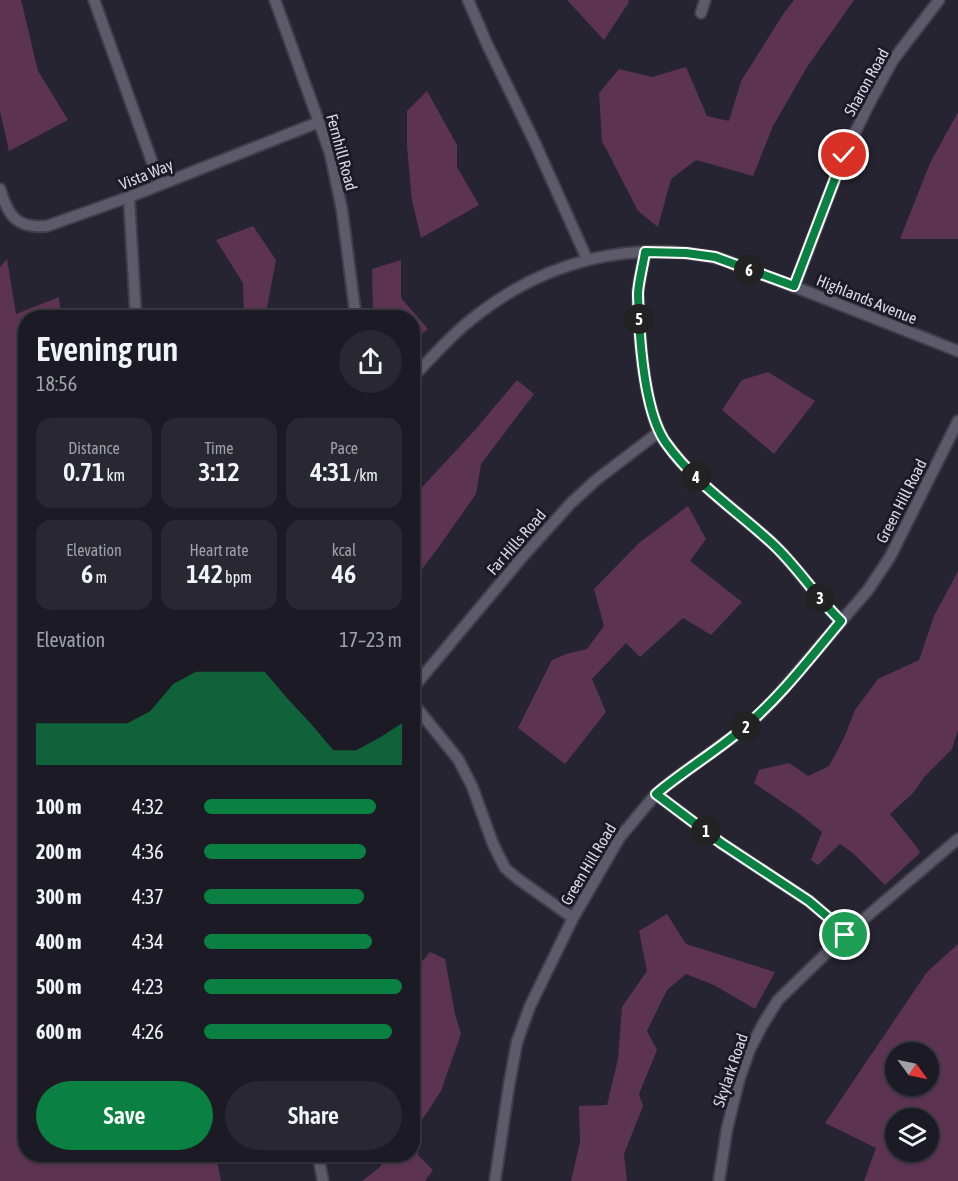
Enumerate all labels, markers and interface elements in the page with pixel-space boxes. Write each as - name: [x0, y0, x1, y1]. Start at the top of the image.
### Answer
- street label: Sharon Road: [840, 45, 892, 119]
- street label: Fernhill Road: [323, 112, 361, 192]
- pin: [818, 129, 869, 180]
- icon: check: [827, 138, 860, 171]
- street label: Vista Way: [116, 155, 176, 194]
- pin: 6: [734, 255, 764, 285]
- text: 6: [745, 261, 753, 279]
- street label: Highlands Avenue: [814, 271, 920, 328]
- pin: 5: [624, 304, 654, 334]
- text: 5: [635, 310, 643, 328]
- text: Evening run: [36, 330, 178, 368]
- button: share: [339, 330, 402, 393]
- text: 18:56: [36, 372, 77, 395]
- text: Distance: [68, 439, 120, 457]
- text: Time: [204, 439, 234, 457]
- text: Pace: [330, 439, 358, 457]
- street label: Green Hill Road: [872, 456, 930, 546]
- text: 0.71: [63, 457, 104, 487]
- text: 3:12: [198, 457, 240, 487]
- text: 4:31: [310, 457, 352, 487]
- pin: 4: [681, 462, 711, 492]
- text: km: [104, 466, 125, 484]
- text: /km: [352, 466, 378, 484]
- text: 4: [692, 468, 700, 486]
- street label: Far Hills Road: [483, 506, 549, 578]
- text: Elevation: [66, 541, 122, 559]
- text: Heart rate: [190, 541, 248, 559]
- text: kcal: [332, 541, 356, 559]
- text: 6: [81, 559, 93, 589]
- text: 142: [186, 559, 223, 589]
- text: 46: [332, 559, 356, 589]
- text: m: [93, 568, 107, 586]
- text: bpm: [223, 568, 252, 586]
- pin: 3: [805, 583, 835, 613]
- text: 3: [816, 589, 824, 607]
- text: Elevation: [36, 628, 105, 651]
- text: 17–23 m: [339, 628, 402, 651]
- pin: 2: [731, 712, 761, 742]
- text: 2: [742, 718, 750, 736]
- text: 100 m: [36, 795, 81, 818]
- text: 4:32: [132, 795, 164, 818]
- pin: 1: [691, 816, 721, 846]
- street label: Green Hill Road: [557, 820, 619, 908]
- text: 1: [702, 822, 710, 840]
- text: 200 m: [36, 840, 81, 863]
- text: 4:36: [132, 840, 164, 863]
- text: 300 m: [36, 885, 81, 908]
- text: 4:37: [132, 885, 164, 908]
- pin: [819, 909, 870, 960]
- icon: arrive: [828, 918, 861, 951]
- text: 400 m: [36, 930, 81, 953]
- text: 4:34: [132, 930, 164, 953]
- text: 500 m: [36, 975, 81, 998]
- text: 4:23: [132, 975, 164, 998]
- text: 600 m: [36, 1020, 81, 1043]
- text: 4:26: [132, 1020, 164, 1043]
- street label: Skylark Road: [709, 1031, 752, 1109]
- north arrow: [885, 1042, 939, 1096]
- map controls: [885, 1042, 939, 1162]
- button: Save: [36, 1081, 213, 1150]
- button: Share: [225, 1081, 402, 1150]
- button: layers: [885, 1108, 939, 1162]

